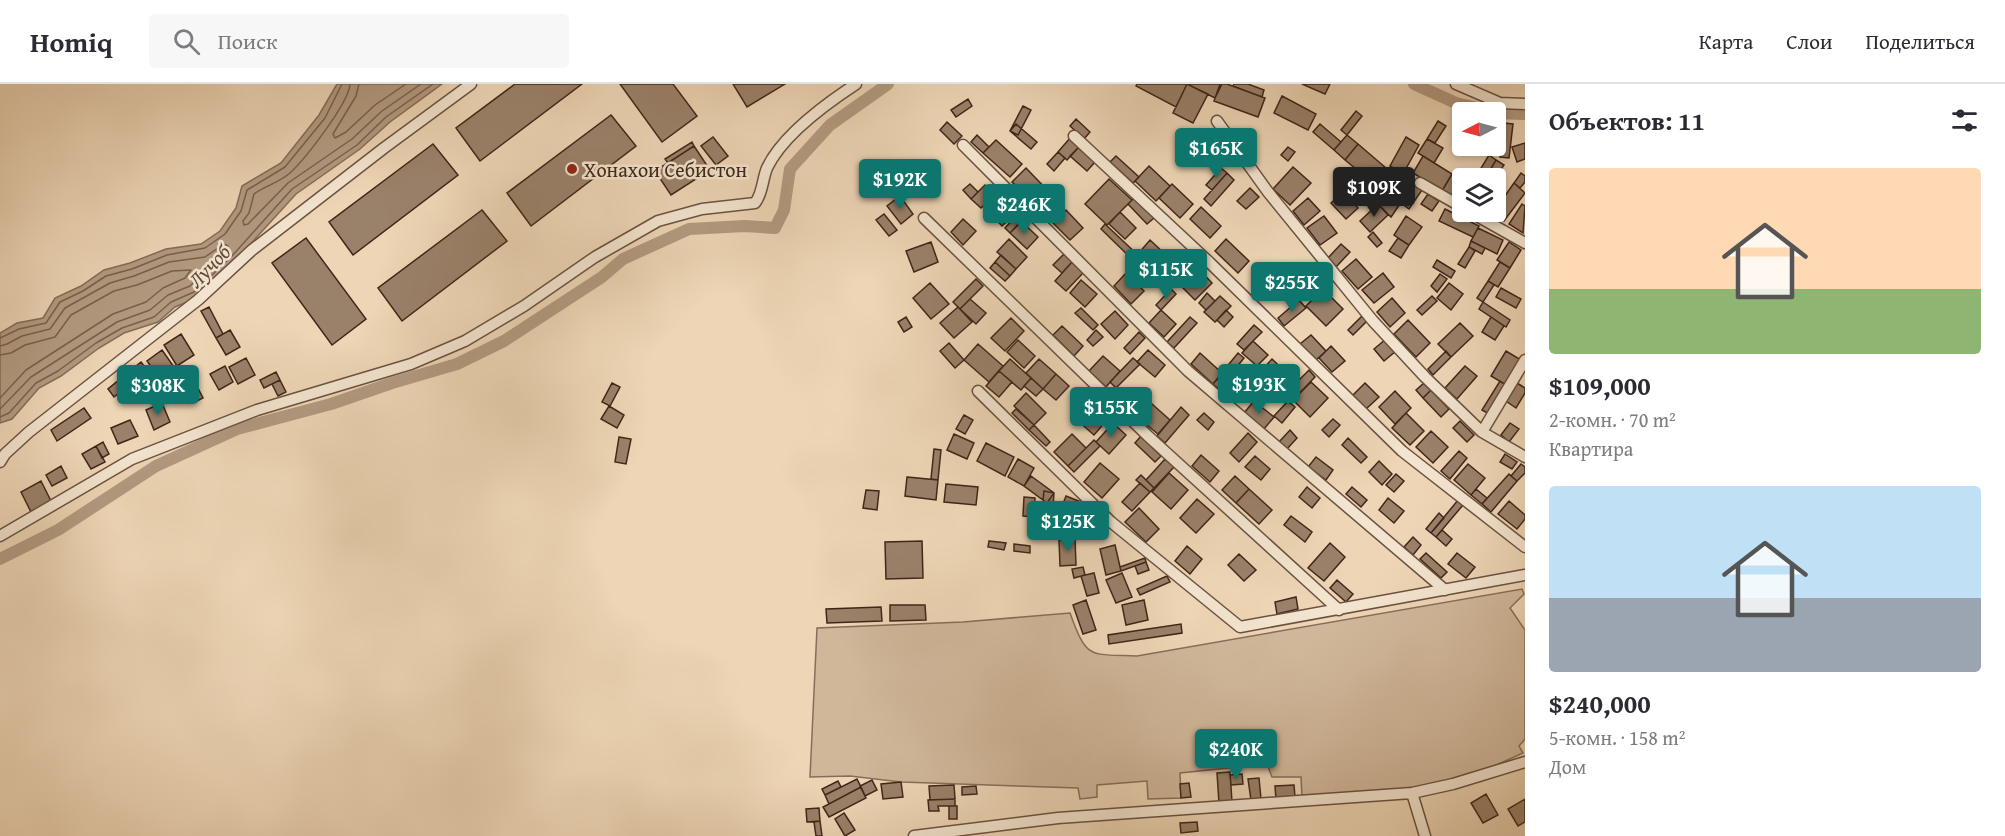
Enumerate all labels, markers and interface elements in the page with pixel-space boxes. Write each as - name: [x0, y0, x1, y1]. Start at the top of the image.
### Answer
- search box: [149, 14, 569, 68]
- text: Homiq: [30, 21, 113, 62]
- icon: search: [170, 25, 203, 58]
- text: Поиск: [218, 25, 277, 57]
- text: Карта: [1699, 26, 1753, 57]
- text: Слои: [1786, 26, 1832, 57]
- text: Поделиться: [1865, 26, 1975, 57]
- text: Объектов: 11: [1549, 101, 1705, 140]
- north arrow: [1452, 102, 1506, 156]
- map controls: [1452, 102, 1506, 222]
- icon: filters: [1948, 104, 1981, 137]
- pin: $165K: [1174, 128, 1258, 179]
- text: $165K: [1189, 133, 1243, 162]
- place label: Хонахои Себистон: [584, 155, 748, 184]
- pin: $192K: [858, 159, 942, 210]
- marker: Хонахои Себистон: [565, 162, 579, 176]
- text: $192K: [873, 164, 927, 193]
- pin: $109K: [1332, 167, 1416, 218]
- button: layers: [1452, 168, 1506, 222]
- text: $109K: [1347, 172, 1401, 201]
- pin: $246K: [982, 184, 1066, 235]
- text: $246K: [997, 189, 1051, 218]
- icon: home: [1711, 207, 1819, 315]
- water label: Лучоб: [181, 237, 238, 295]
- pin: $115K: [1124, 249, 1208, 300]
- text: $115K: [1139, 254, 1193, 283]
- pin: $255K: [1250, 262, 1334, 313]
- text: $255K: [1265, 267, 1319, 296]
- pin: $193K: [1217, 364, 1301, 415]
- pin: $308K: [116, 365, 200, 416]
- text: $109,000: [1549, 366, 1651, 405]
- text: $193K: [1232, 369, 1286, 398]
- text: $308K: [131, 370, 185, 399]
- pin: $155K: [1069, 387, 1153, 438]
- text: $155K: [1084, 392, 1138, 421]
- text: 2-комн. · 70 m²: [1549, 405, 1676, 434]
- text: Квартира: [1549, 434, 1633, 463]
- pin: $125K: [1026, 501, 1110, 552]
- text: $125K: [1041, 506, 1095, 535]
- icon: home: [1711, 525, 1819, 633]
- text: $240,000: [1549, 684, 1651, 723]
- text: 5-комн. · 158 m²: [1549, 723, 1685, 752]
- pin: $240K: [1194, 729, 1278, 780]
- text: $240K: [1209, 734, 1263, 763]
- text: Дом: [1549, 752, 1586, 781]

